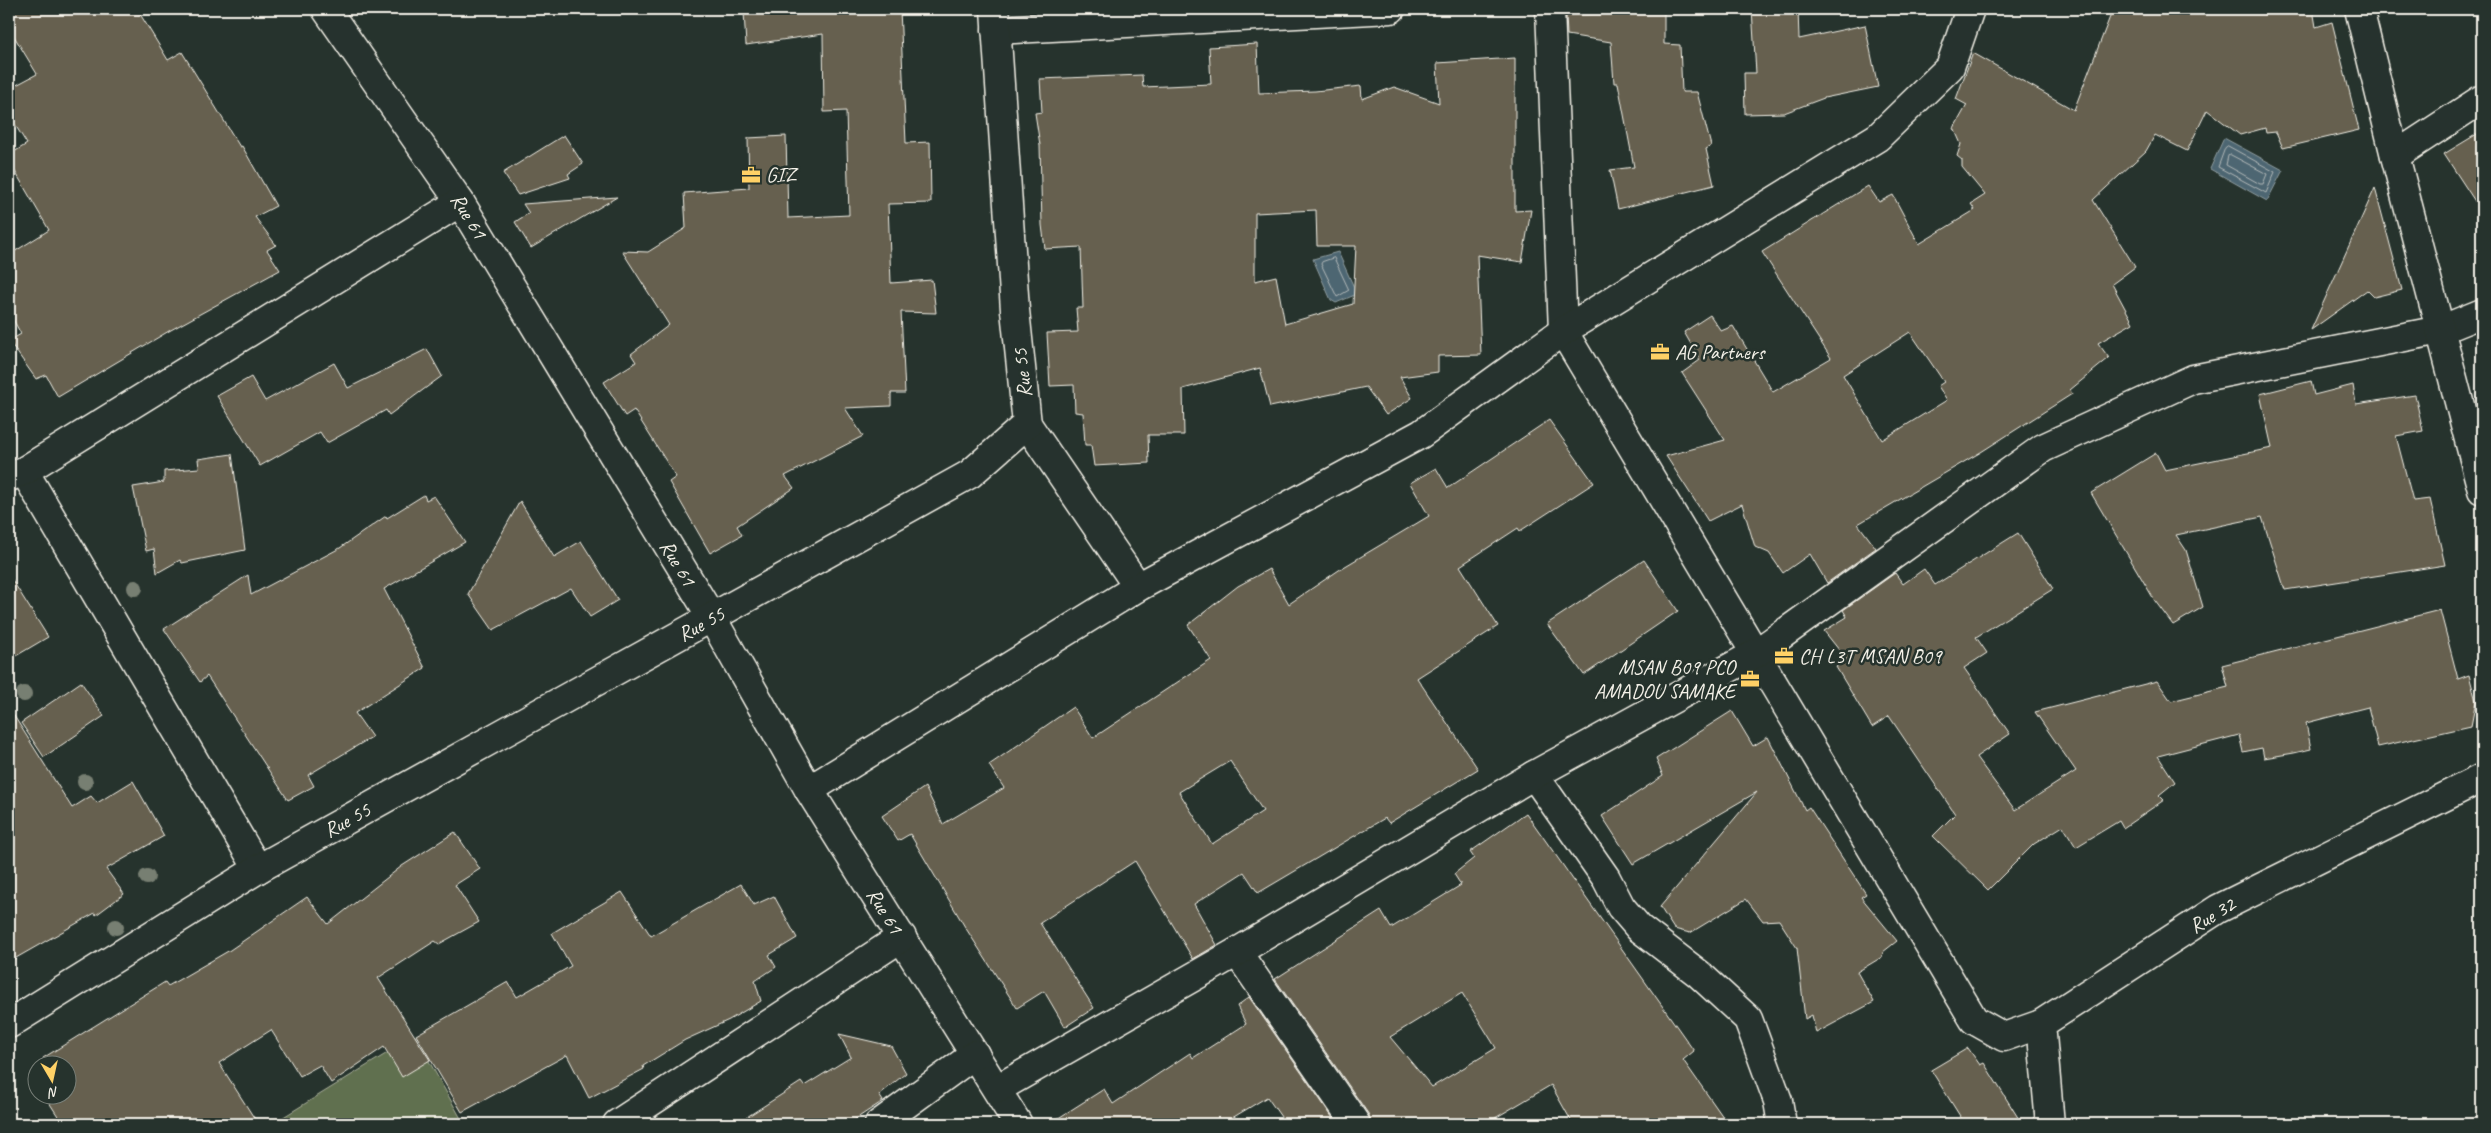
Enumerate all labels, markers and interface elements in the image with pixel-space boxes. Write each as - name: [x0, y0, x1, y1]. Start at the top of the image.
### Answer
- place label: GIZ: [766, 162, 799, 188]
- office icon: GIZ: [740, 164, 762, 186]
- street label: Rue 61: [445, 188, 494, 245]
- place label: AG Partners: [1675, 339, 1766, 365]
- office icon: AG Partners: [1649, 341, 1671, 363]
- street label: Rue 55: [1006, 346, 1038, 399]
- street label: Rue 61: [654, 535, 703, 592]
- street label: Rue 55: [673, 600, 730, 647]
- place label: CH L3T MSAN B09: [1799, 643, 1943, 669]
- office icon: CH L3T MSAN B09: [1773, 645, 1795, 667]
- place label: MSAN B09 PCO AMADOU SAMAKE: [1594, 654, 1738, 704]
- office icon: MSAN B09 PCO AMADOU SAMAKE: [1739, 668, 1761, 690]
- street label: Rue 55: [319, 796, 376, 843]
- street label: Rue 61: [861, 883, 910, 940]
- street label: Rue 32: [2184, 890, 2241, 939]
- north arrow: [28, 1056, 78, 1106]
- text: N: [46, 1083, 60, 1102]

